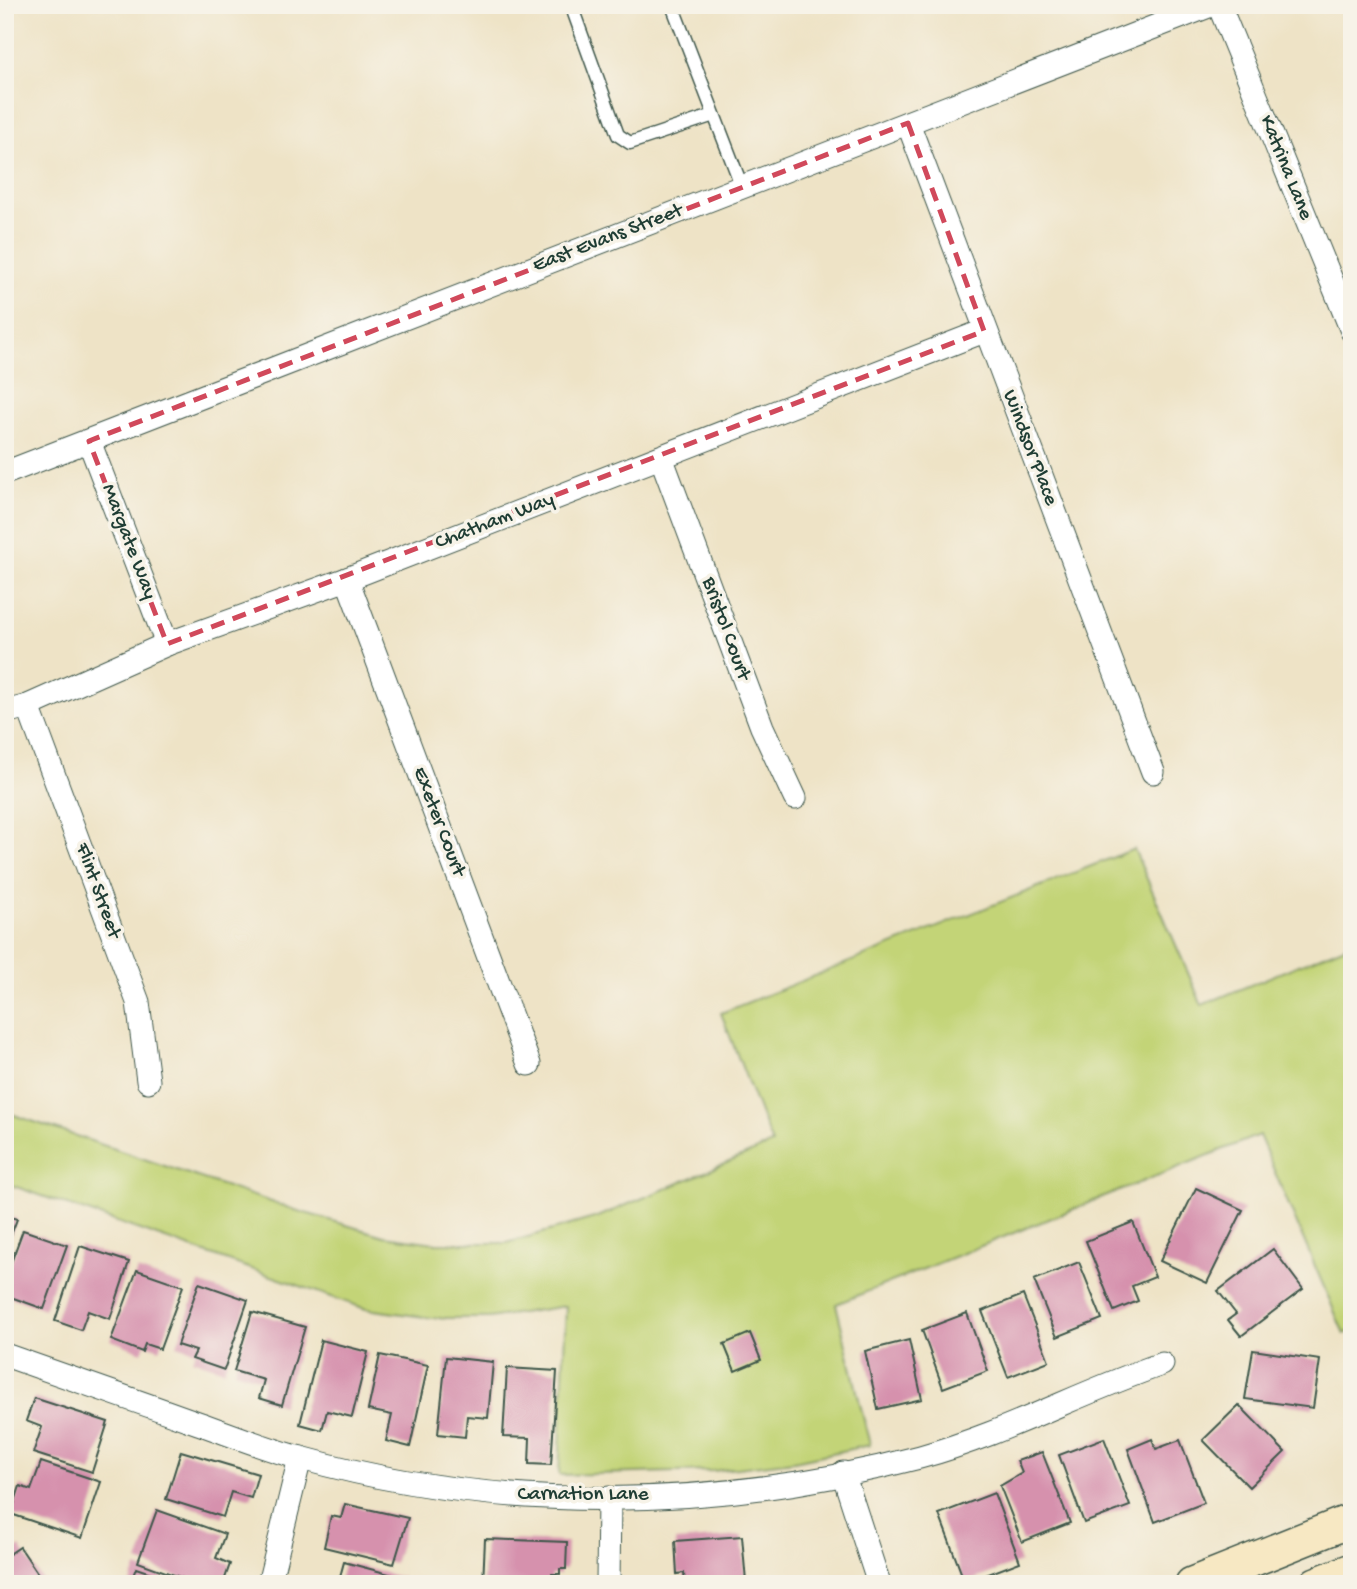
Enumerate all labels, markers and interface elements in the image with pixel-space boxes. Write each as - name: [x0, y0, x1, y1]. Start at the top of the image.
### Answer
- street label: Katrina Lane: [1253, 112, 1318, 225]
- street label: East Evans Street: [529, 198, 689, 279]
- street label: Windsor Place: [996, 387, 1063, 510]
- street label: Margate Way: [95, 481, 161, 603]
- street label: Chatham Way: [432, 488, 558, 556]
- street label: Bristol Court: [694, 573, 756, 686]
- street label: Exeter Court: [406, 764, 471, 882]
- street label: Flint Street: [68, 839, 127, 944]
- street label: Carnation Lane: [517, 1483, 650, 1508]

